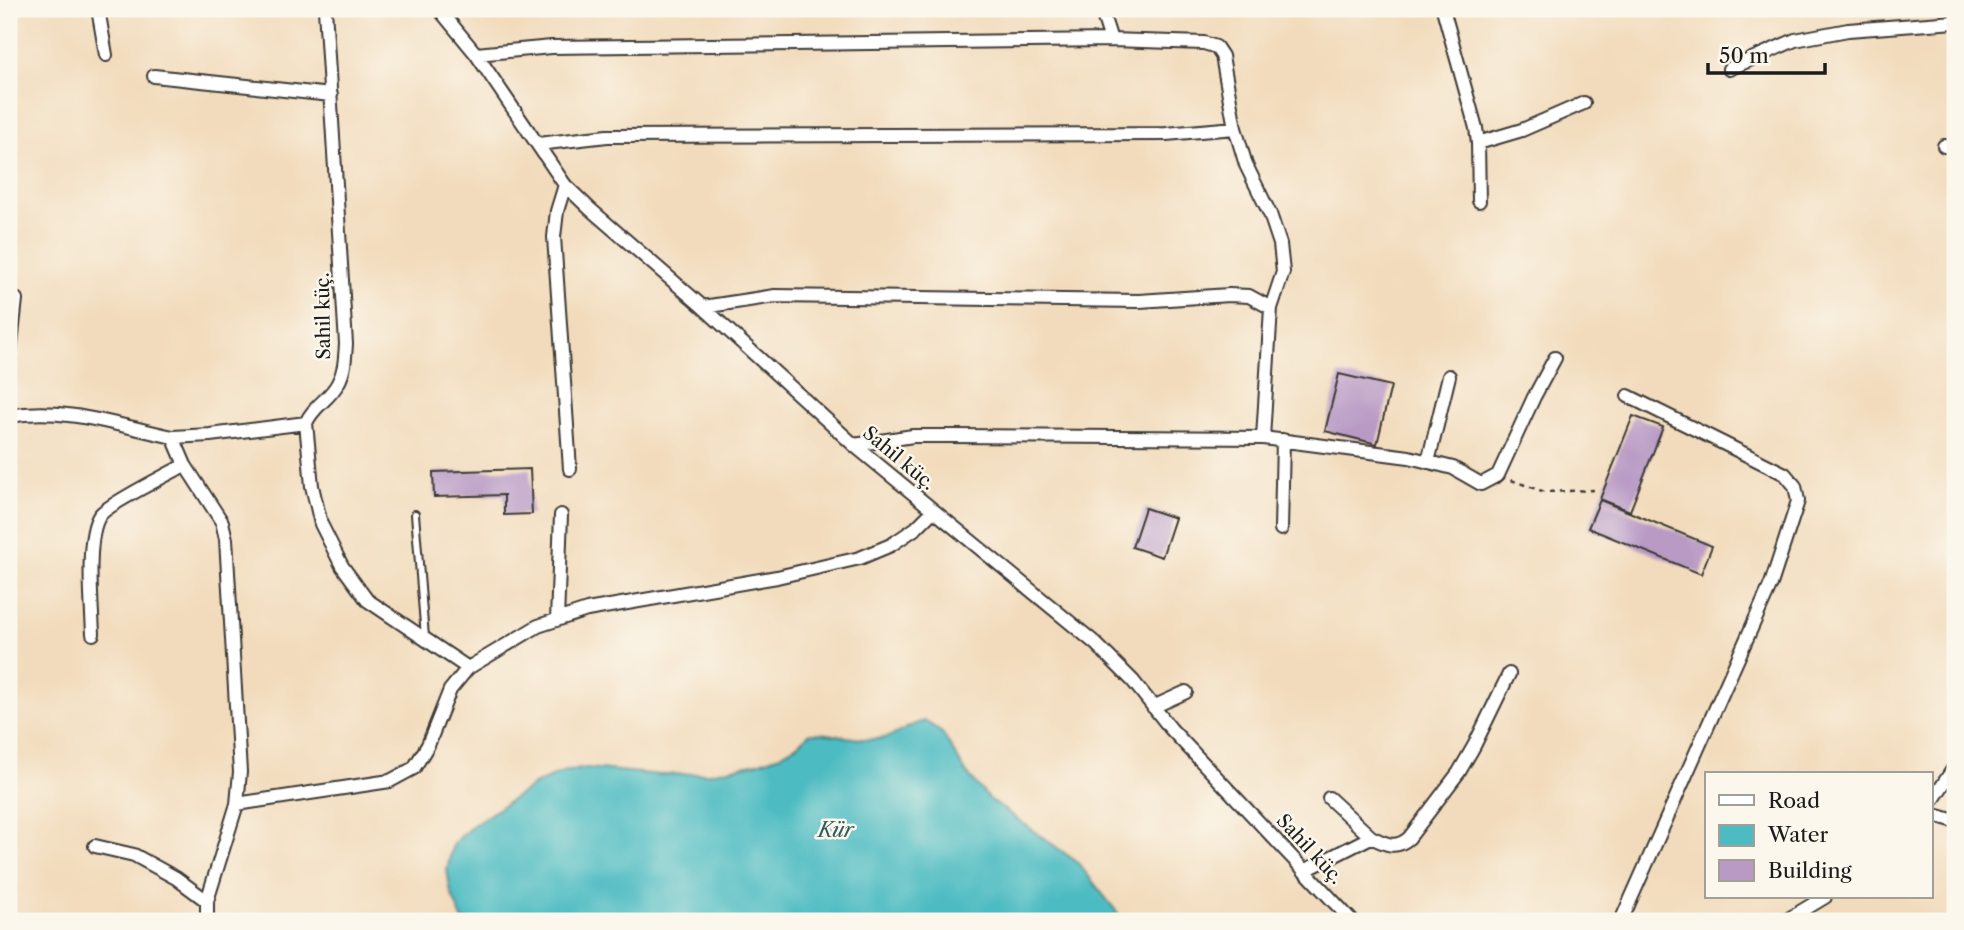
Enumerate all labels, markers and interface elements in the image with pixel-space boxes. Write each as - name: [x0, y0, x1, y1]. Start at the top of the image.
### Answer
- scale bar: [1708, 32, 1826, 76]
- text: 50 m: [1719, 43, 1769, 68]
- street label: Sahil küç.: [311, 272, 335, 360]
- street label: Sahil küç.: [858, 421, 940, 495]
- legend: [1705, 772, 1932, 898]
- text: Road: [1768, 788, 1820, 813]
- street label: Sahil küç.: [1272, 809, 1348, 889]
- water label: Kür: [816, 817, 855, 842]
- text: Water: [1767, 822, 1828, 847]
- text: Building: [1768, 858, 1853, 883]

